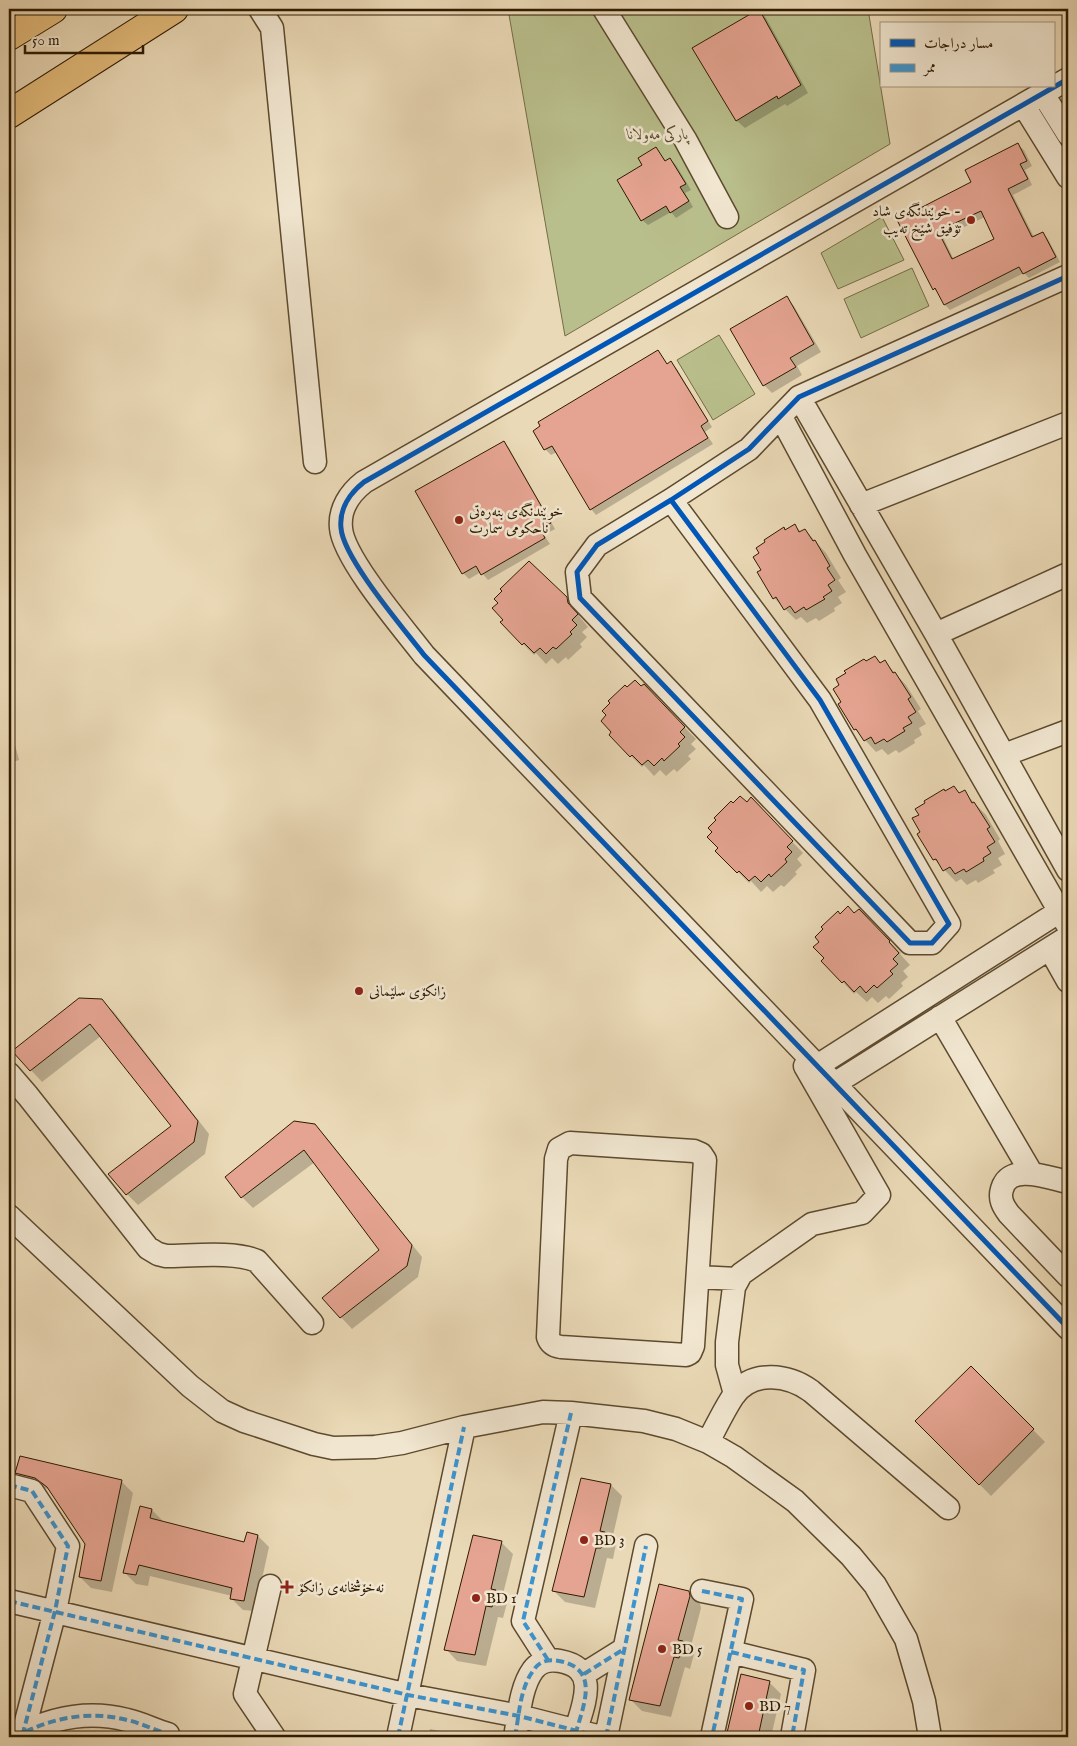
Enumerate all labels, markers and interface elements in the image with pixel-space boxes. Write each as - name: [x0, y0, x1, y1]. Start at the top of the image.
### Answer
- scale bar: [25, 22, 142, 54]
- legend: [880, 22, 1054, 88]
- text: 50 m: [32, 31, 60, 50]
- text: مسار دراجات: [924, 34, 993, 53]
- text: ممر: [922, 58, 936, 77]
- park label: پارکی مەولانا: [625, 124, 690, 145]
- place label: خوێندنگەی شاد - تۆفیق شێخ تەیب: [872, 202, 961, 242]
- marker: خوێندنگەی شاد - تۆفیق شێخ تەیب: [965, 214, 977, 226]
- place label: خوێندنگەی بنەڕەتی ناحکومی سمارت: [469, 502, 563, 538]
- marker: خوێندنگەی بنەڕەتی ناحکومی سمارت: [453, 514, 465, 526]
- place label: زانکۆی سلێمانی: [369, 982, 446, 1001]
- marker: زانکۆی سلێمانی: [353, 985, 365, 997]
- place label: BD 3: [594, 1531, 625, 1550]
- marker: BD 3: [578, 1534, 590, 1546]
- place label: نەخۆشخانەی زانکۆ: [296, 1578, 384, 1597]
- marker: نەخۆشخانەی زانکۆ: [280, 1580, 294, 1594]
- place label: BD 1: [486, 1589, 517, 1608]
- marker: BD 1: [470, 1592, 482, 1604]
- place label: BD 5: [672, 1640, 703, 1659]
- marker: BD 5: [656, 1643, 668, 1655]
- place label: BD 7: [759, 1697, 791, 1716]
- marker: BD 7: [743, 1700, 755, 1712]

